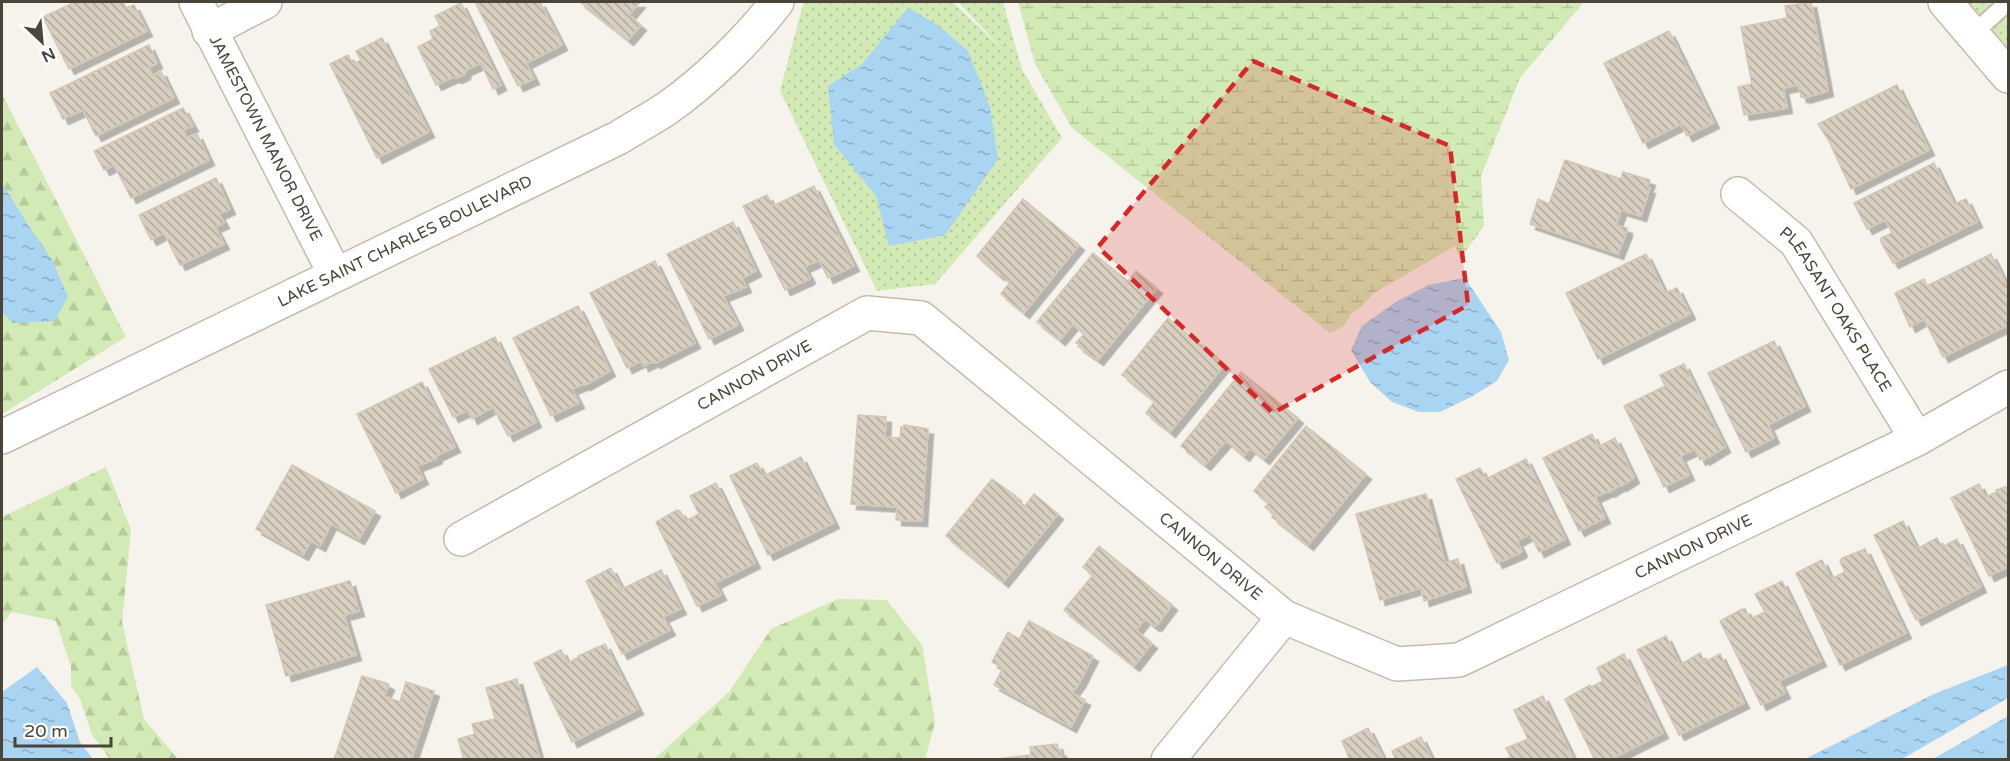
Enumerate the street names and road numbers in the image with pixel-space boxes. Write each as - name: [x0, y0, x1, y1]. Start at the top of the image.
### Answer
- street label: JAMESTOWN MANOR DRIVE: [205, 32, 326, 244]
- street label: LAKE SAINT CHARLES BOULEVARD: [274, 171, 536, 312]
- street label: PLEASANT OAKS PLACE: [1775, 222, 1896, 396]
- street label: CANNON DRIVE: [694, 336, 815, 415]
- street label: CANNON DRIVE: [1155, 508, 1266, 605]
- street label: CANNON DRIVE: [1631, 510, 1755, 584]

